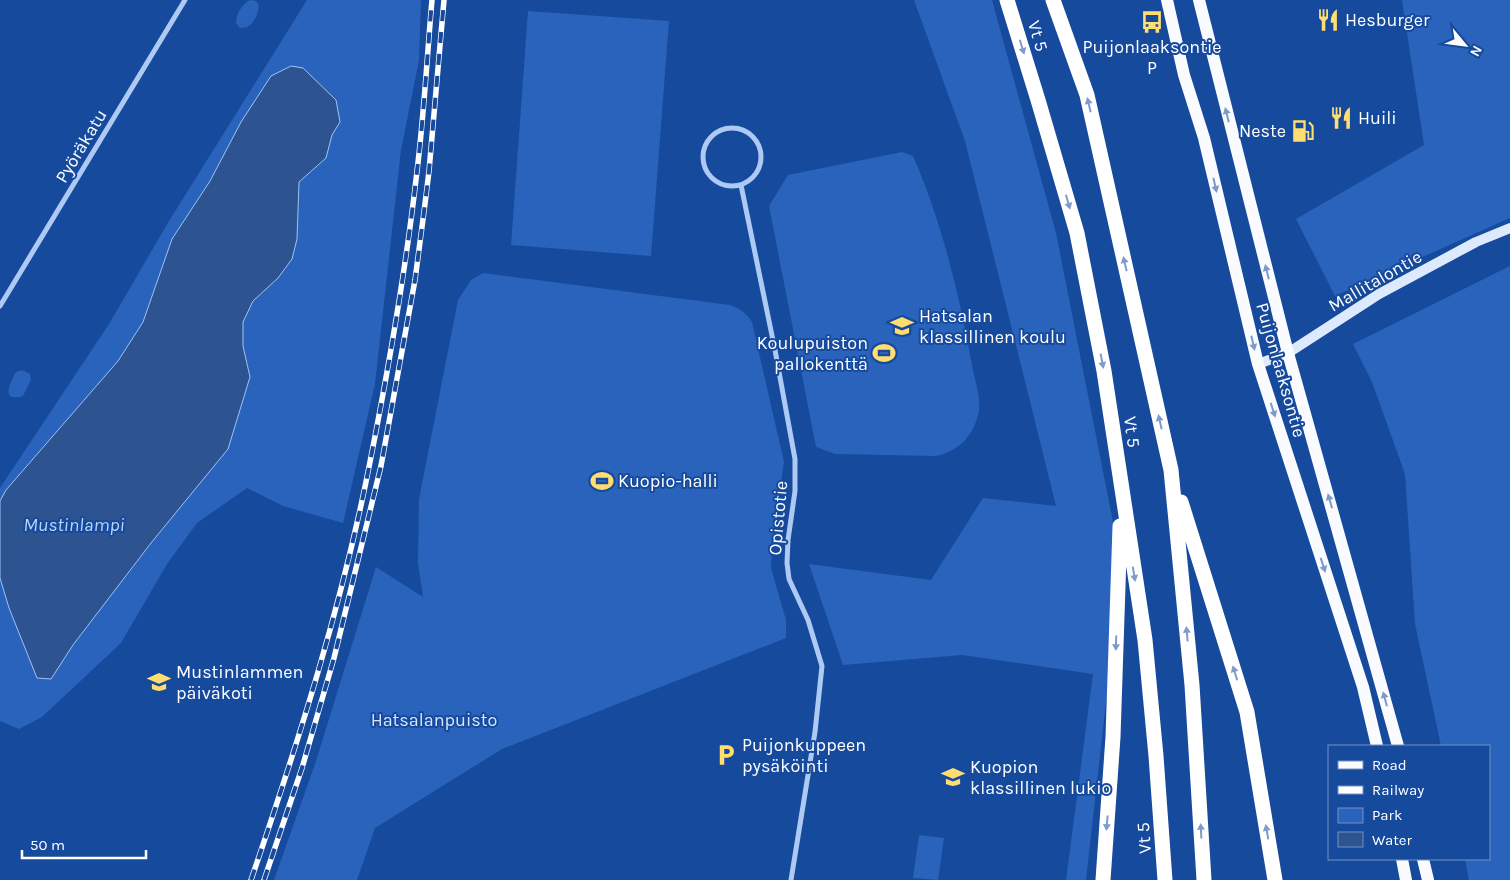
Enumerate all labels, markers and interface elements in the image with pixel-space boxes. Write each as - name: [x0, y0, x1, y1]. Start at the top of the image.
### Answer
- restaurant icon: Hesburger: [1315, 7, 1341, 33]
- bus stop icon: Puijonlaaksontie P: [1139, 9, 1165, 35]
- place label: Hesburger: [1345, 9, 1430, 31]
- street label: Vt 5: [1023, 18, 1053, 54]
- north arrow: [1440, 20, 1490, 70]
- place label: Puijonlaaksontie P: [1082, 36, 1222, 79]
- one-way arrow: [1018, 39, 1026, 54]
- text: N: [1466, 43, 1486, 60]
- one-way arrow: [1085, 97, 1093, 113]
- street label: Pyöräkatu: [50, 105, 112, 187]
- restaurant icon: Huili: [1328, 105, 1354, 131]
- one-way arrow: [1223, 107, 1231, 122]
- place label: Huili: [1358, 107, 1397, 129]
- fuel station icon: Neste: [1290, 118, 1316, 144]
- place label: Neste: [1239, 120, 1286, 142]
- one-way arrow: [1211, 177, 1219, 192]
- one-way arrow: [1064, 195, 1072, 210]
- street label: Mallitalontie: [1324, 245, 1426, 317]
- one-way arrow: [1121, 256, 1129, 271]
- one-way arrow: [1263, 265, 1271, 280]
- street label: Puijonlaaksontie: [1251, 300, 1311, 440]
- place label: Hatsalan klassillinen koulu: [919, 305, 1066, 348]
- school or university icon: Hatsalan klassillinen koulu: [889, 313, 915, 339]
- place label: Koulupuiston pallokenttä: [757, 332, 868, 375]
- one-way arrow: [1249, 335, 1257, 350]
- sports icon: Koulupuiston pallokenttä: [871, 340, 897, 366]
- one-way arrow: [1098, 354, 1106, 369]
- one-way arrow: [1270, 403, 1277, 418]
- street label: Vt 5: [1119, 415, 1145, 449]
- one-way arrow: [1156, 415, 1164, 430]
- sports icon: Kuopio-halli: [589, 468, 615, 494]
- place label: Kuopio-halli: [618, 470, 718, 492]
- street label: Opistotie: [764, 480, 792, 556]
- one-way arrow: [1325, 493, 1333, 508]
- water label: Mustinlampi: [23, 514, 125, 536]
- one-way arrow: [1320, 557, 1328, 572]
- one-way arrow: [1130, 566, 1138, 582]
- one-way arrow: [1183, 626, 1191, 642]
- one-way arrow: [1112, 635, 1120, 651]
- place label: Mustinlammen päiväkoti: [176, 661, 303, 704]
- one-way arrow: [1230, 665, 1238, 680]
- school or university icon: Mustinlammen päiväkoti: [146, 669, 172, 695]
- one-way arrow: [1381, 692, 1389, 707]
- park label: Hatsalanpuisto: [371, 709, 497, 731]
- place label: Puijonkuppeen pysäköinti: [742, 734, 866, 777]
- parking icon: Puijonkuppeen pysäköinti: [713, 742, 739, 768]
- legend: [1328, 745, 1490, 860]
- place label: Kuopion klassillinen lukio: [970, 756, 1111, 799]
- text: Road: [1372, 756, 1407, 774]
- school or university icon: Kuopion klassillinen lukio: [940, 764, 966, 790]
- text: Railway: [1372, 781, 1424, 799]
- text: Park: [1372, 806, 1402, 824]
- one-way arrow: [1102, 815, 1110, 831]
- street label: Vt 5: [1132, 822, 1156, 854]
- one-way arrow: [1197, 823, 1205, 839]
- one-way arrow: [1263, 824, 1271, 840]
- scale bar: [22, 828, 146, 860]
- text: Water: [1372, 831, 1413, 849]
- text: 50 m: [30, 836, 65, 854]

